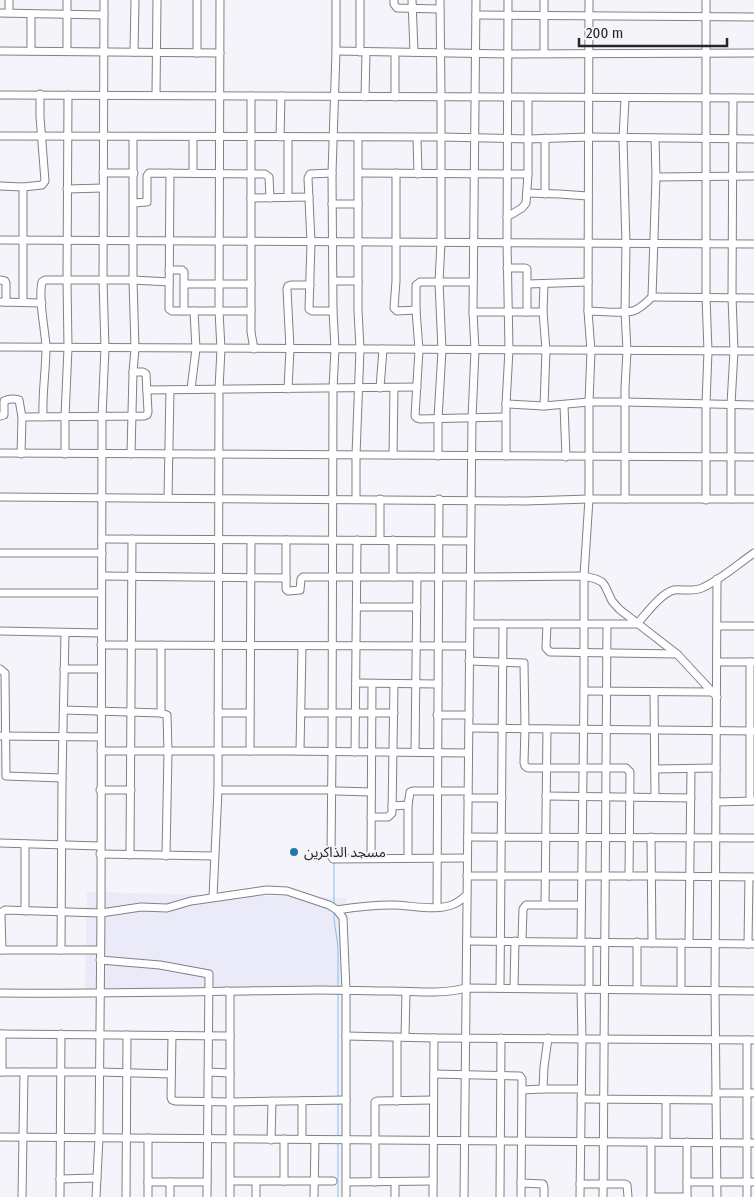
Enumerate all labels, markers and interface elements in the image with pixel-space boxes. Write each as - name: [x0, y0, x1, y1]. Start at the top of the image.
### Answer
- scale bar: [579, 15, 726, 47]
- text: 200 m: [586, 24, 623, 42]
- place label: مسجد الذاكرين: [304, 844, 386, 861]
- marker: مسجد الذاكرين: [288, 846, 300, 858]

